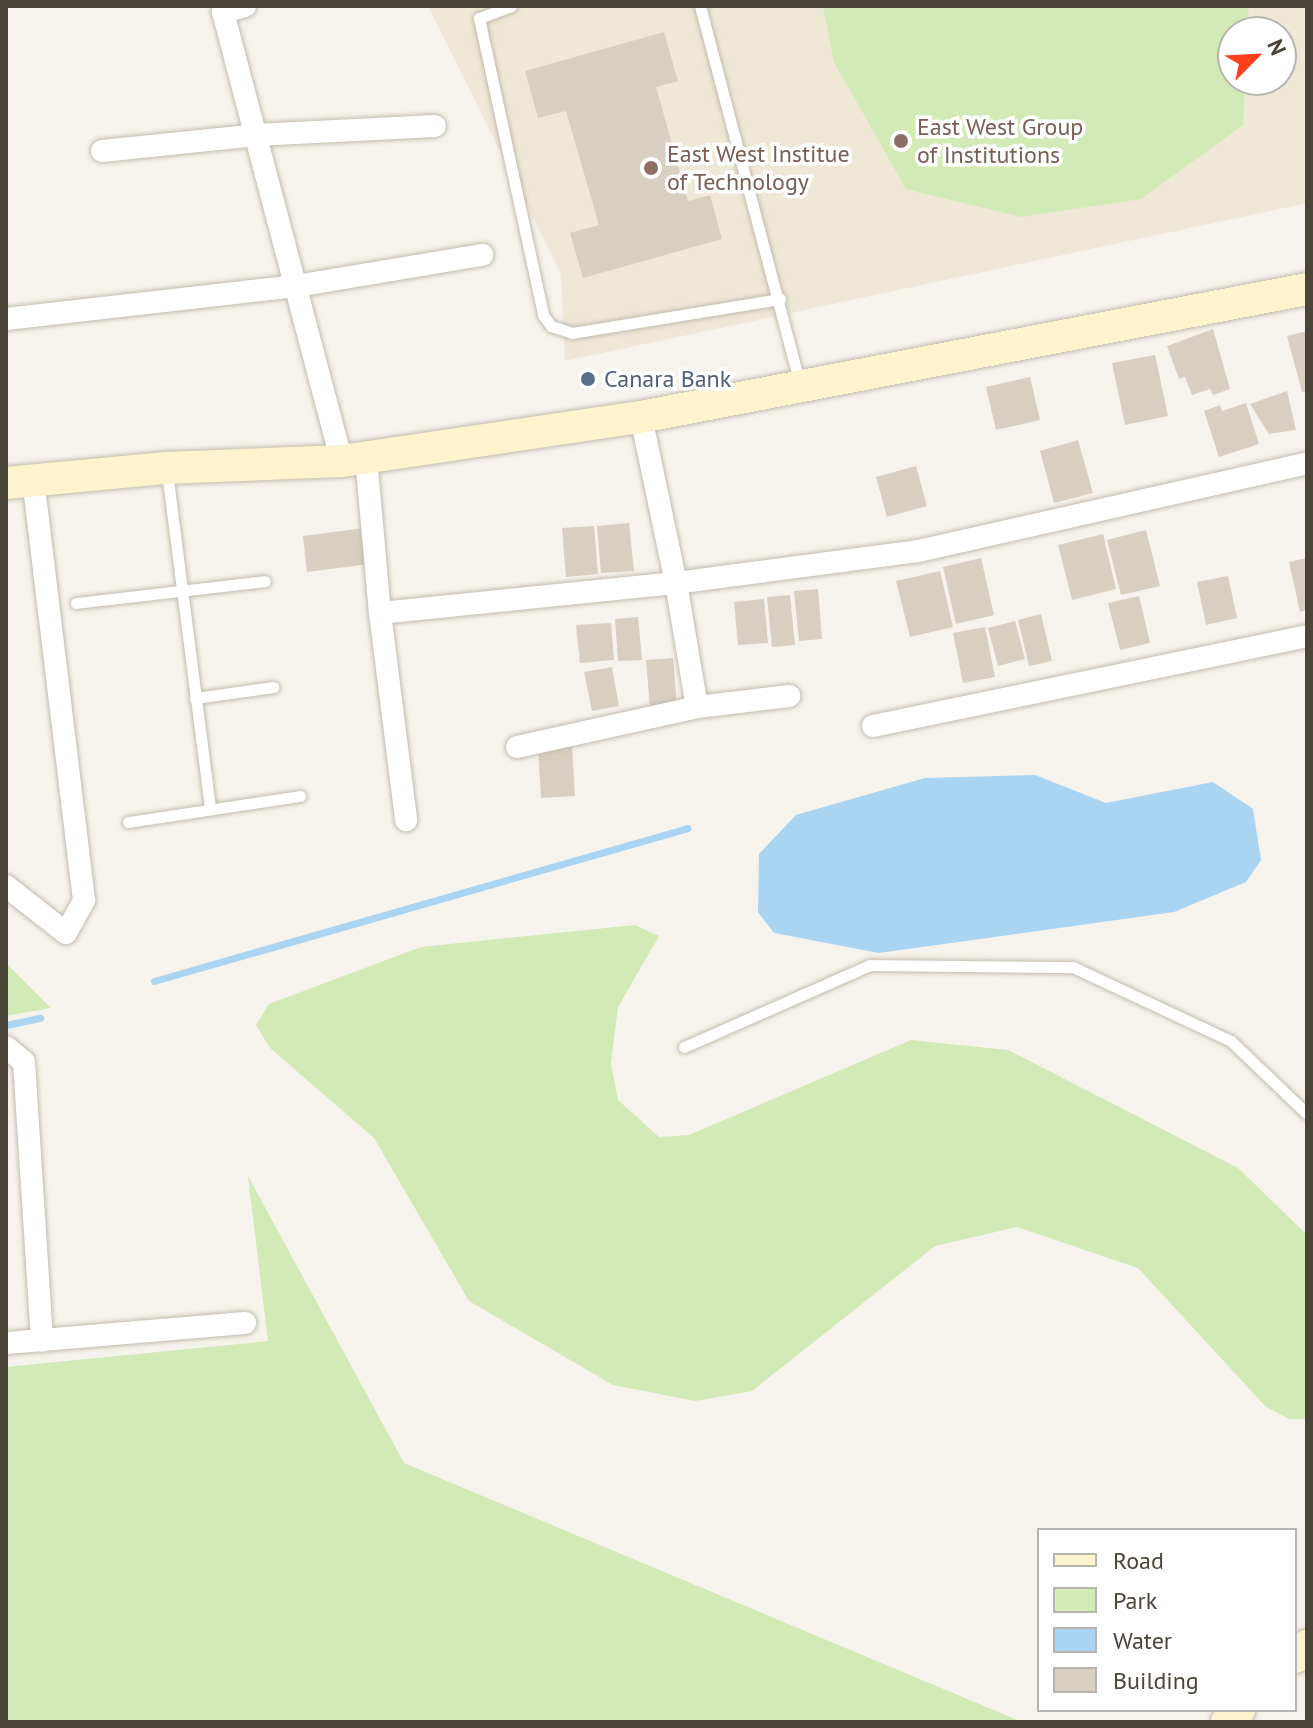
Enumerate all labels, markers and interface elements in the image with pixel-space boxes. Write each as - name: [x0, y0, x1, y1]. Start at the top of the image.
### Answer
- north arrow: [1217, 16, 1297, 96]
- text: N: [1261, 35, 1293, 59]
- place label: East West Group of Institutions: [917, 113, 1084, 169]
- marker: East West Group of Institutions: [892, 132, 910, 150]
- place label: East West Institue of Technology: [667, 140, 850, 196]
- marker: East West Institue of Technology: [642, 159, 660, 177]
- place label: Canara Bank: [604, 365, 731, 393]
- marker: Canara Bank: [579, 370, 597, 388]
- legend: [1037, 1528, 1297, 1712]
- text: Road: [1113, 1545, 1164, 1576]
- text: Park: [1113, 1585, 1157, 1616]
- text: Water: [1113, 1625, 1172, 1656]
- text: Building: [1113, 1665, 1199, 1696]

